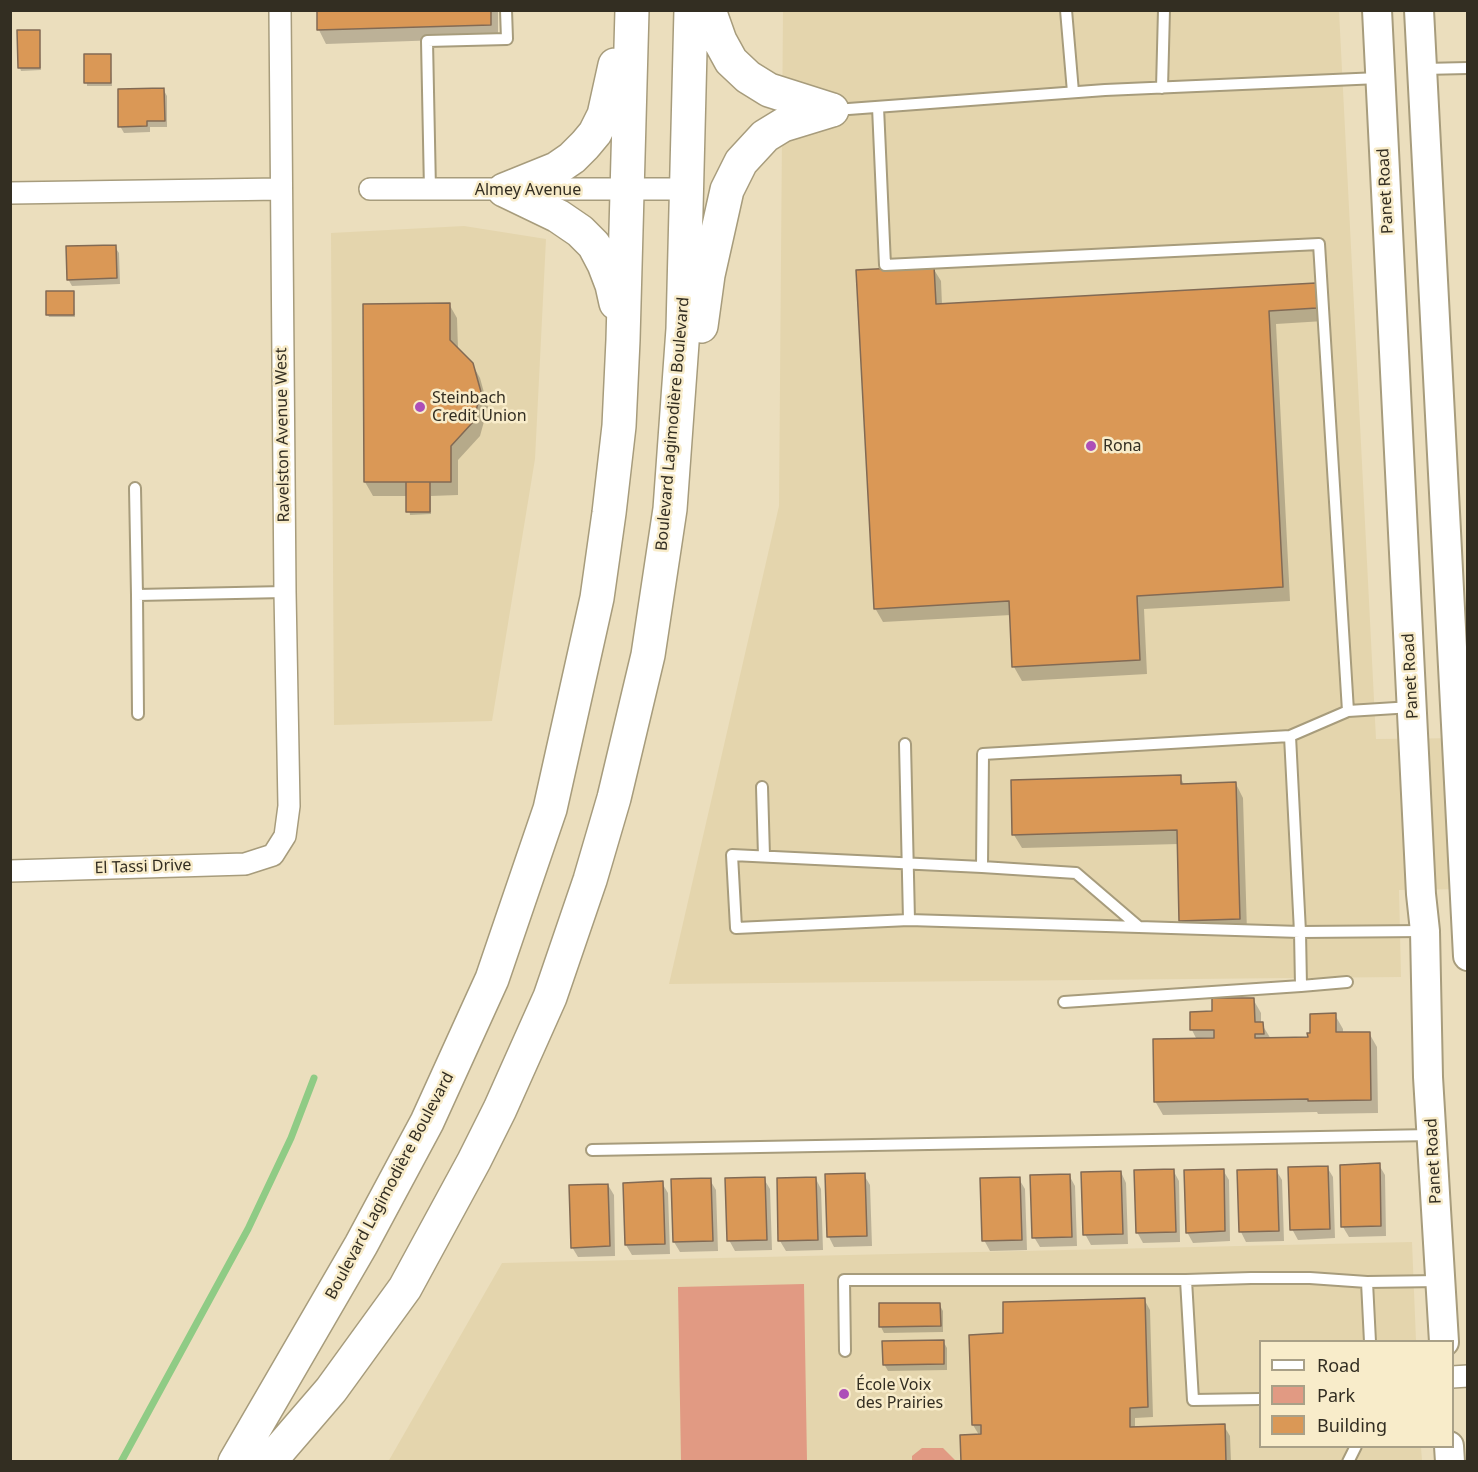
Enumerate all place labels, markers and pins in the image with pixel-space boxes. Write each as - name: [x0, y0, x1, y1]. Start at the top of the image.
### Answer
- place label: Steinbach Credit Union: [432, 388, 527, 426]
- marker: Steinbach Credit Union: [413, 400, 427, 414]
- place label: Rona: [1103, 436, 1141, 456]
- marker: Rona: [1084, 439, 1098, 453]
- place label: École Voix des Prairies: [856, 1375, 943, 1413]
- marker: École Voix des Prairies: [837, 1387, 851, 1401]

